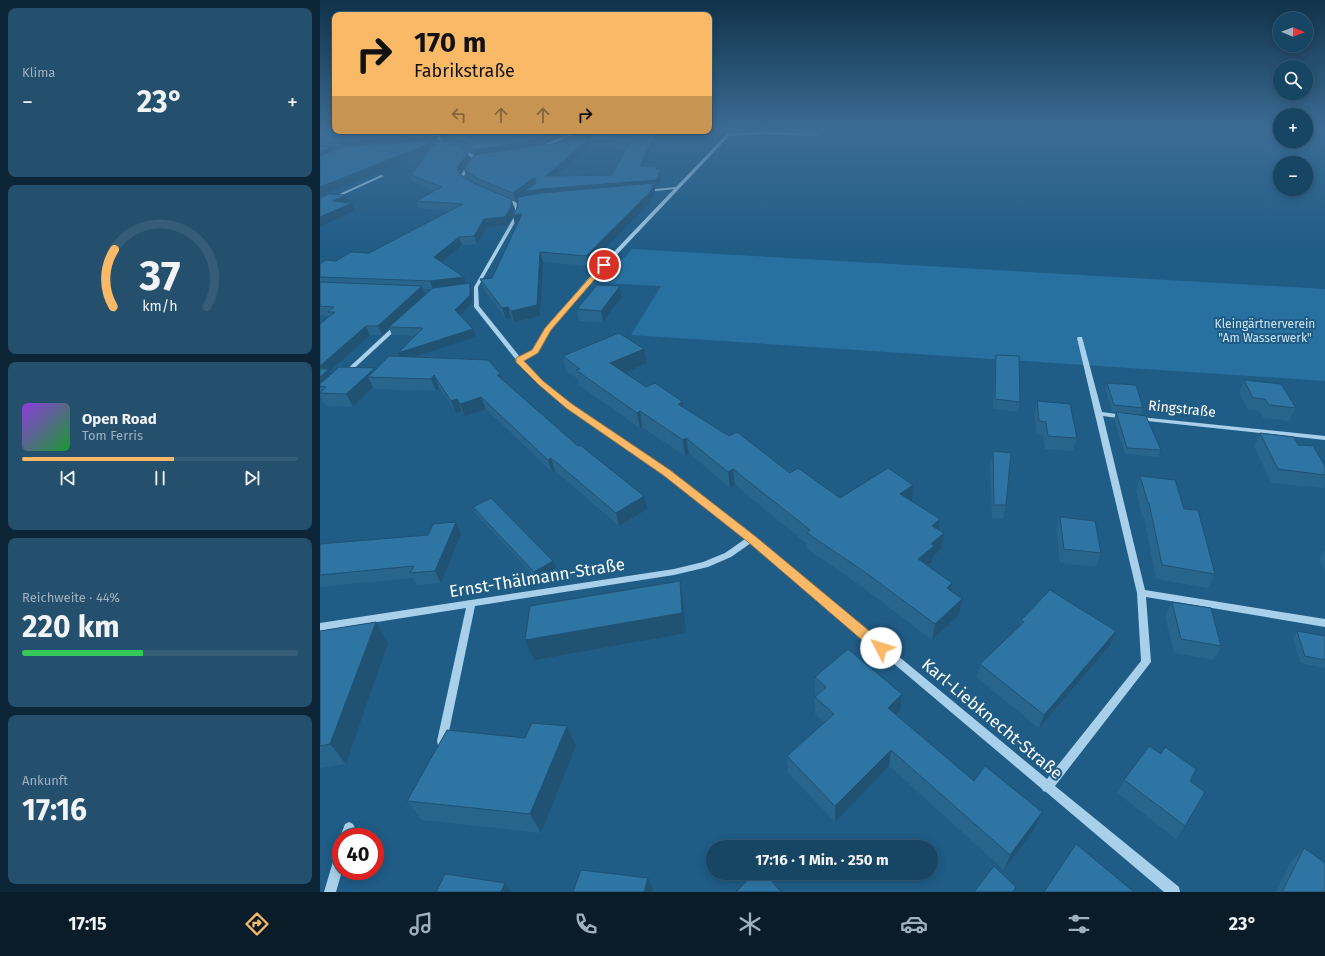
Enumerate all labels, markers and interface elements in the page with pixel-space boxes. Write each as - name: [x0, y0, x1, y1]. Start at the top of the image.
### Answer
- north arrow: [1273, 12, 1313, 52]
- map controls: [1273, 12, 1313, 196]
- text: 170 m: [414, 26, 486, 59]
- icon: right: [348, 28, 400, 80]
- text: Fabrikstraße: [414, 60, 515, 82]
- button: search: [1273, 60, 1313, 100]
- text: Klima: [22, 65, 55, 80]
- text: 23°: [137, 84, 183, 120]
- text: −: [22, 89, 33, 116]
- text: +: [287, 89, 298, 116]
- icon: left: [448, 104, 470, 126]
- icon: ahead: [490, 104, 512, 126]
- icon: ahead: [532, 104, 554, 126]
- icon: right: [574, 104, 596, 126]
- button: +: [1273, 108, 1313, 148]
- button: −: [1273, 156, 1313, 196]
- pin: [587, 248, 621, 282]
- text: 37: [139, 251, 180, 301]
- icon: arrive: [593, 254, 615, 276]
- text: km/h: [142, 298, 178, 315]
- park label: Kleingärtnerverein "Am Wasserwerk": [1215, 317, 1315, 345]
- street label: Ringstraße: [1147, 397, 1217, 421]
- text: Open Road: [82, 410, 157, 428]
- text: Tom Ferris: [82, 428, 143, 443]
- icon: previous: [57, 467, 79, 489]
- icon: pause: [149, 467, 171, 489]
- icon: next: [241, 467, 263, 489]
- street label: Ernst-Thälmann-Straße: [448, 554, 626, 602]
- text: Reichweite · 44%: [22, 590, 120, 605]
- text: 220 km: [22, 609, 120, 645]
- position arrow: [860, 627, 902, 669]
- street label: Karl-Liebknecht-Straße: [917, 654, 1067, 784]
- text: Ankunft: [22, 773, 68, 788]
- text: 17:16: [22, 792, 87, 828]
- speed limit sign: 40: [332, 828, 384, 880]
- text: 17:16 · 1 Min. · 250 m: [755, 851, 889, 869]
- icon: directions: [243, 910, 271, 938]
- icon: music: [407, 910, 435, 938]
- icon: phone: [572, 910, 600, 938]
- icon: climate: [736, 910, 764, 938]
- icon: car: [900, 910, 928, 938]
- icon: filters: [1065, 910, 1093, 938]
- text: 17:15: [68, 913, 107, 935]
- text: 23°: [1229, 913, 1257, 935]

